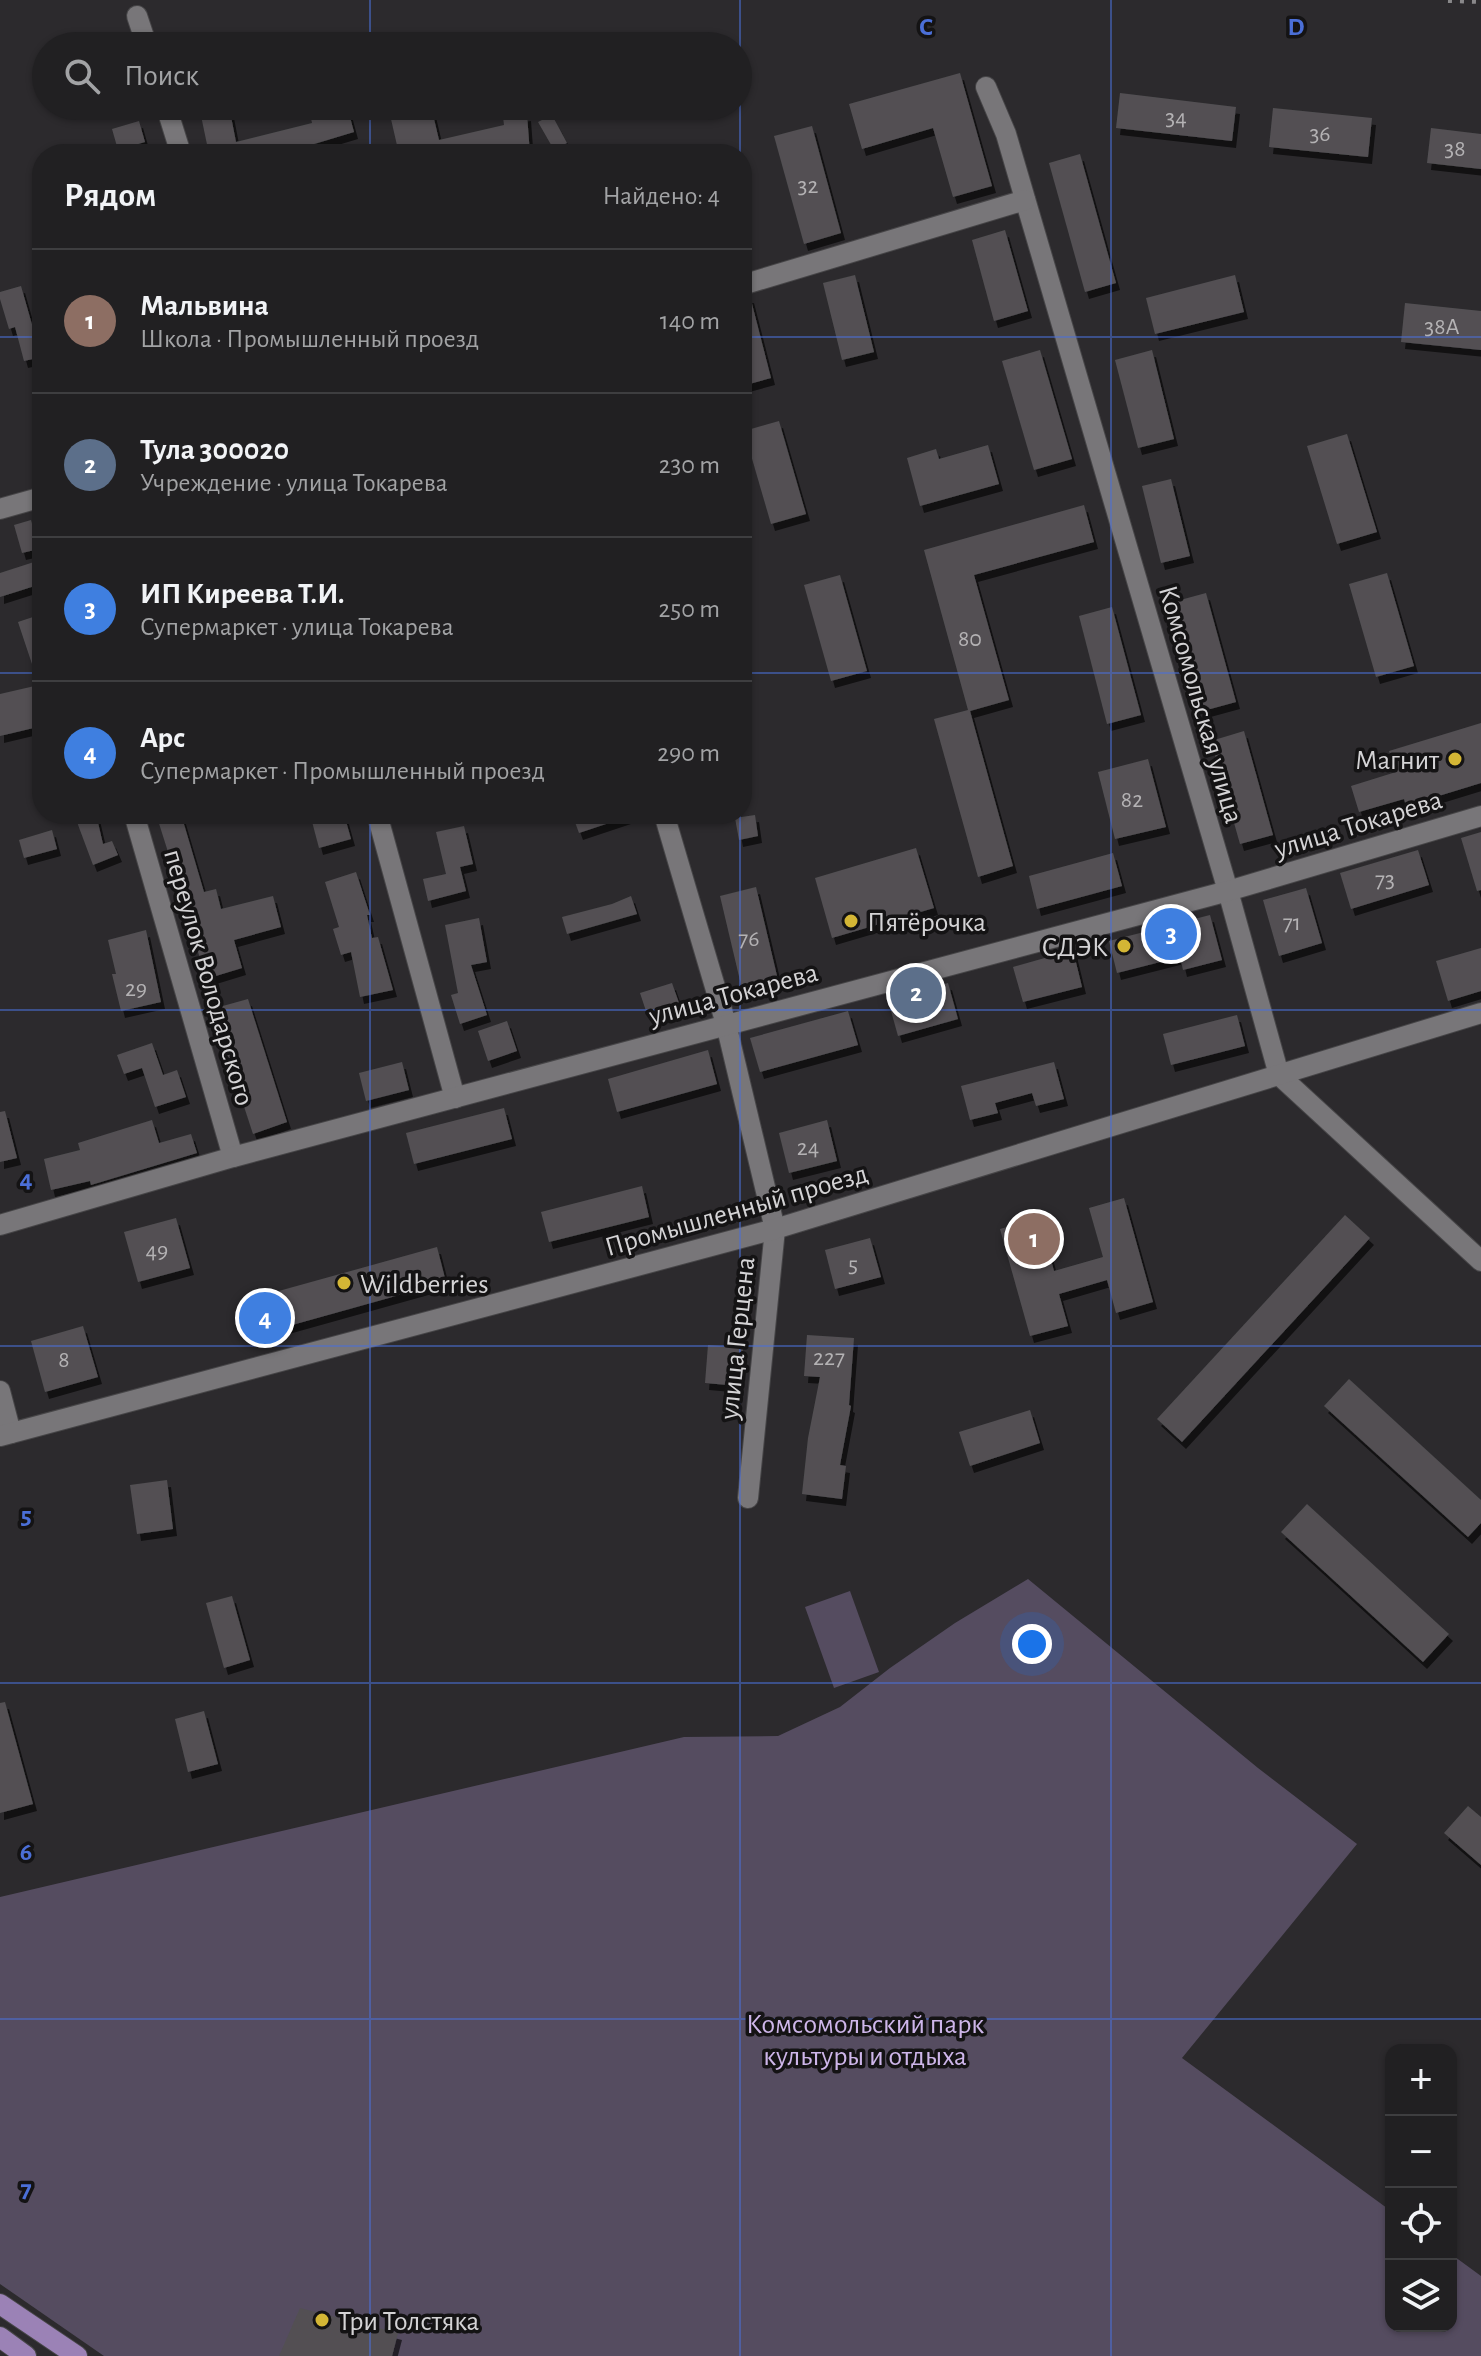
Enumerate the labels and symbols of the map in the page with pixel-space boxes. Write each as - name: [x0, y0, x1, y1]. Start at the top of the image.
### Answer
- text: C: [919, 14, 933, 40]
- text: D: [1287, 14, 1305, 40]
- house number: 34: [1165, 106, 1187, 130]
- house number: 36: [1309, 122, 1331, 146]
- house number: 38: [1444, 137, 1466, 161]
- house number: 32: [798, 174, 818, 198]
- house number: 38А: [1424, 315, 1460, 339]
- street label: Комсомольская улица: [1153, 582, 1248, 827]
- house number: 80: [958, 627, 982, 651]
- place label: Магнит: [1355, 747, 1440, 775]
- marker: Магнит: [1446, 750, 1464, 768]
- street label: улица Токарева: [1270, 786, 1446, 864]
- house number: 82: [1121, 788, 1143, 812]
- street label: переулок Володарского: [158, 846, 258, 1109]
- house number: 73: [1375, 868, 1395, 892]
- pin: 3: [1145, 904, 1197, 964]
- place label: Пятёрочка: [867, 909, 986, 937]
- house number: 71: [1283, 911, 1301, 935]
- marker: Пятёрочка: [842, 912, 860, 930]
- house number: 76: [738, 927, 760, 951]
- place label: СДЭК: [1041, 934, 1108, 962]
- marker: СДЭК: [1115, 937, 1133, 955]
- street label: улица Токарева: [645, 959, 821, 1031]
- pin: 2: [890, 963, 942, 1023]
- house number: 29: [125, 977, 147, 1001]
- house number: 24: [797, 1136, 819, 1160]
- street label: Промышленный проезд: [602, 1160, 871, 1262]
- text: 4: [19, 1166, 33, 1192]
- pin: 1: [1008, 1209, 1060, 1269]
- house number: 49: [146, 1239, 168, 1263]
- house number: 5: [848, 1253, 858, 1277]
- street label: улица Герцена: [715, 1255, 760, 1422]
- place label: Wildberries: [360, 1271, 489, 1299]
- marker: Wildberries: [335, 1274, 353, 1292]
- pin: 4: [239, 1288, 291, 1348]
- house number: 227: [813, 1346, 845, 1370]
- house number: 8: [58, 1348, 70, 1372]
- text: 5: [20, 1503, 32, 1529]
- your location: [1012, 1624, 1052, 1664]
- text: 6: [20, 1839, 32, 1865]
- park label: Комсомольский парк культуры и отдыха: [746, 2011, 984, 2071]
- text: 7: [20, 2176, 32, 2202]
- place label: Три Толстяка: [338, 2308, 480, 2336]
- marker: Три Толстяка: [313, 2311, 331, 2329]

